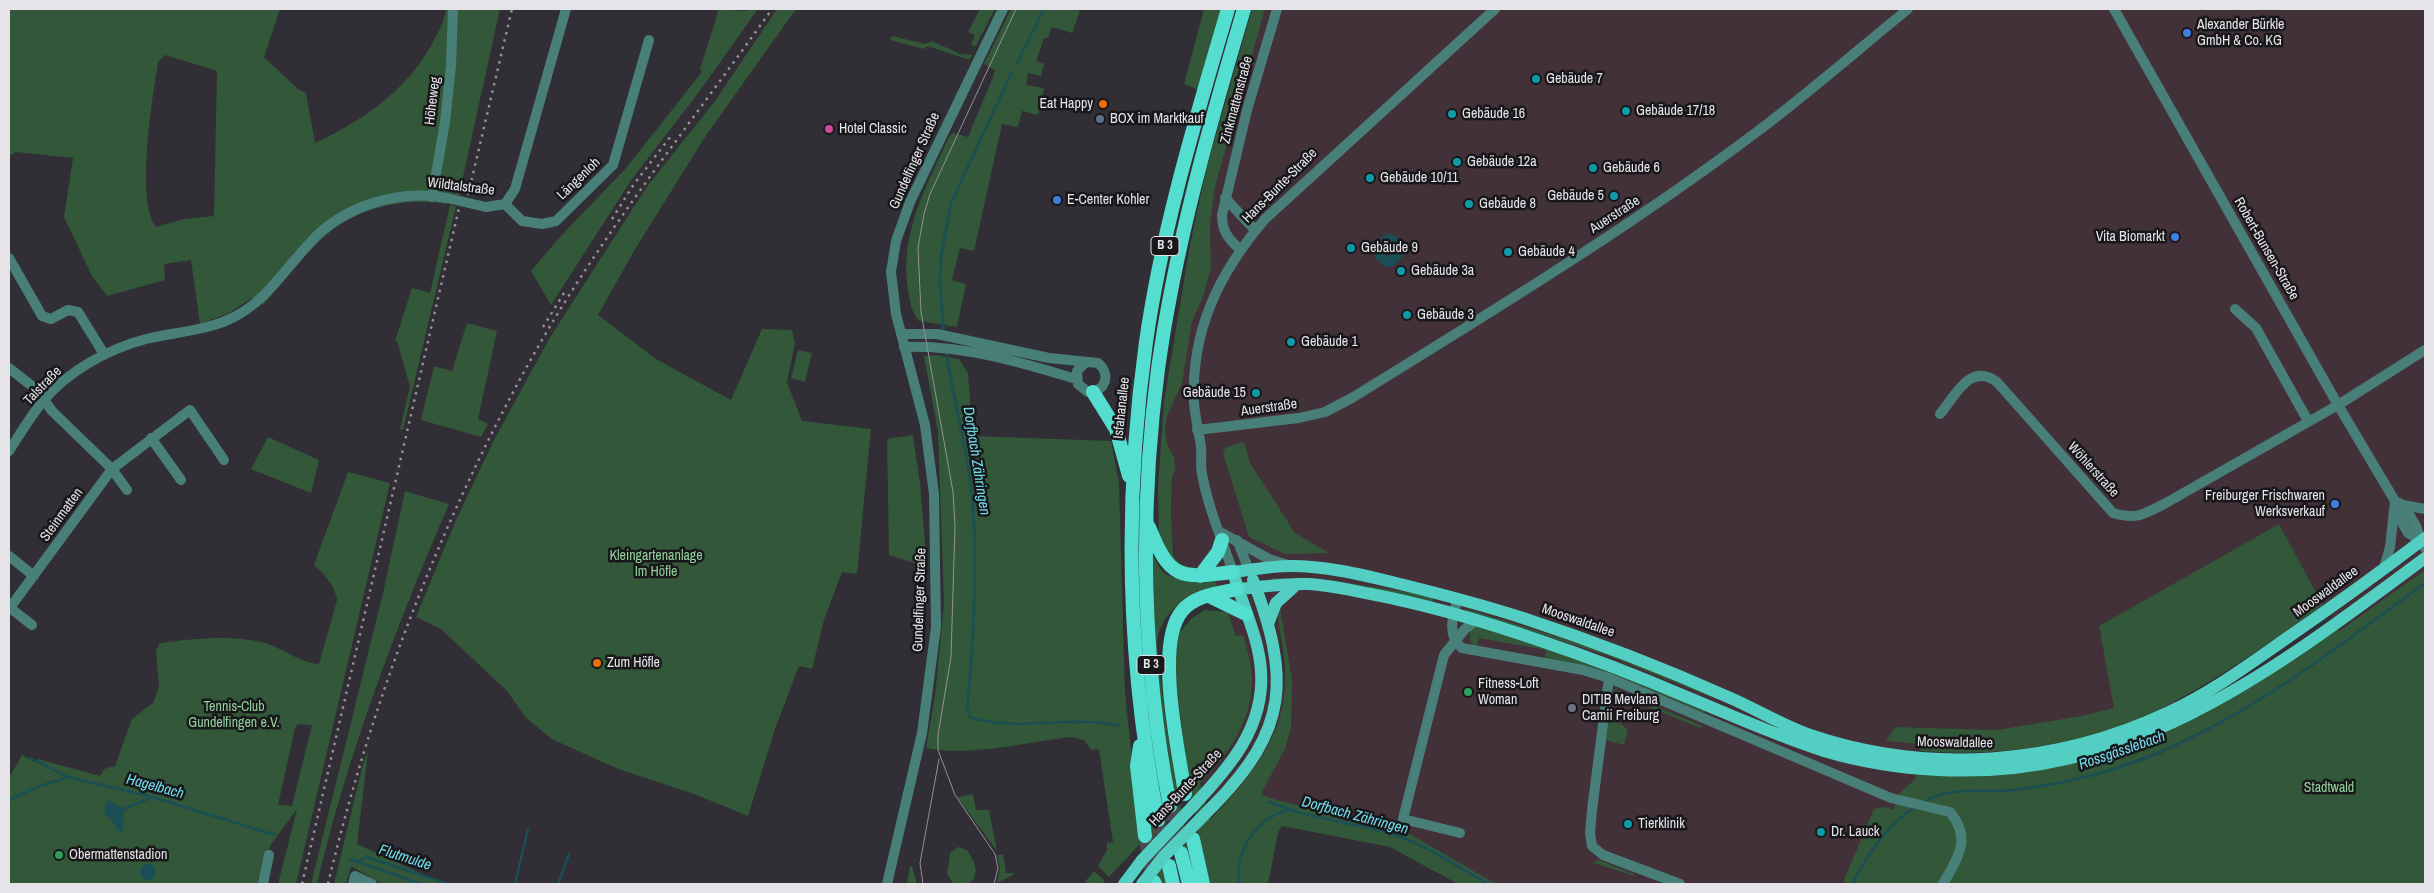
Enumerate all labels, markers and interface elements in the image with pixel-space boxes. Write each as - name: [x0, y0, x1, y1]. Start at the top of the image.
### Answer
- place label: Alexander Bürkle GmbH & Co. KG: [2197, 17, 2284, 49]
- marker: Alexander Bürkle GmbH & Co. KG: [2181, 27, 2193, 39]
- street label: Zinkmattenstraße: [1217, 54, 1257, 146]
- place label: Gebäude 7: [1546, 71, 1603, 87]
- marker: Gebäude 7: [1530, 73, 1542, 85]
- street label: Höheweg: [422, 76, 444, 126]
- place label: Eat Happy: [1039, 96, 1093, 112]
- marker: Eat Happy: [1097, 98, 1109, 110]
- place label: Gebäude 17/18: [1636, 103, 1715, 119]
- marker: Gebäude 17/18: [1620, 105, 1632, 117]
- place label: Gebäude 16: [1462, 106, 1525, 122]
- marker: Gebäude 16: [1446, 108, 1458, 120]
- street label: Gundelfinger Straße: [886, 110, 944, 212]
- place label: BOX im Marktkauf: [1110, 111, 1204, 127]
- marker: BOX im Marktkauf: [1094, 113, 1106, 125]
- place label: Hotel Classic: [839, 121, 907, 137]
- marker: Hotel Classic: [823, 123, 835, 135]
- street label: Hans-Bunte-Straße: [1239, 145, 1321, 227]
- street label: Längenloh: [554, 154, 604, 204]
- place label: Gebäude 12a: [1467, 154, 1537, 170]
- marker: Gebäude 12a: [1451, 156, 1463, 168]
- place label: Gebäude 6: [1603, 160, 1660, 176]
- marker: Gebäude 6: [1587, 162, 1599, 174]
- place label: Gebäude 10/11: [1380, 170, 1458, 186]
- marker: Gebäude 10/11: [1364, 172, 1376, 184]
- street label: Wildtalstraße: [426, 175, 496, 199]
- place label: Gebäude 5: [1547, 188, 1604, 204]
- marker: Gebäude 5: [1608, 190, 1620, 202]
- place label: E-Center Kohler: [1067, 192, 1149, 208]
- street label: Auerstraße: [1587, 192, 1643, 238]
- marker: E-Center Kohler: [1051, 194, 1063, 206]
- street label: Robert-Bunsen-Straße: [2230, 195, 2302, 303]
- place label: Gebäude 8: [1479, 196, 1536, 212]
- marker: Gebäude 8: [1463, 198, 1475, 210]
- place label: Vita Biomarkt: [2096, 229, 2165, 245]
- marker: Vita Biomarkt: [2169, 231, 2181, 243]
- road number: B 3: [1151, 237, 1179, 256]
- place label: Gebäude 9: [1361, 240, 1418, 256]
- marker: Gebäude 9: [1345, 242, 1357, 254]
- place label: Gebäude 4: [1518, 244, 1575, 260]
- marker: Gebäude 4: [1502, 246, 1514, 258]
- place label: Gebäude 3a: [1411, 263, 1474, 279]
- marker: Gebäude 3a: [1395, 265, 1407, 277]
- place label: Gebäude 3: [1417, 307, 1474, 323]
- marker: Gebäude 3: [1401, 309, 1413, 321]
- place label: Gebäude 1: [1301, 334, 1358, 350]
- marker: Gebäude 1: [1285, 336, 1297, 348]
- street label: Talstraße: [20, 363, 66, 409]
- street label: Isfahanallee: [1110, 376, 1134, 440]
- place label: Gebäude 15: [1183, 385, 1246, 401]
- marker: Gebäude 15: [1250, 387, 1262, 399]
- street label: Auerstraße: [1240, 396, 1298, 420]
- water label: Dorfbach Zähringen: [959, 406, 993, 516]
- street label: Wöhlerstraße: [2064, 439, 2122, 501]
- street label: Steinmatten: [37, 485, 87, 545]
- place label: Freiburger Frischwaren Werksverkauf: [2205, 488, 2325, 520]
- marker: Freiburger Frischwaren Werksverkauf: [2329, 498, 2341, 510]
- park label: Kleingartenanlage Im Höfle: [609, 548, 703, 580]
- street label: Gundelfinger Straße: [910, 548, 930, 652]
- street label: Mooswaldallee: [2290, 563, 2362, 621]
- street label: Mooswaldallee: [1539, 601, 1617, 641]
- place label: Zum Höfle: [607, 655, 660, 671]
- road number: B 3: [1137, 656, 1165, 674]
- marker: Zum Höfle: [591, 657, 603, 669]
- place label: Fitness-Loft Woman: [1478, 676, 1539, 709]
- marker: Fitness-Loft Woman: [1462, 686, 1474, 698]
- place label: DITIB Mevlana Camii Freiburg: [1582, 692, 1659, 724]
- park label: Tennis-Club Gundelfingen e.V.: [188, 699, 280, 732]
- marker: DITIB Mevlana Camii Freiburg: [1566, 702, 1578, 714]
- water label: Rossgässlebach: [2076, 728, 2168, 774]
- street label: Mooswaldallee: [1917, 734, 1993, 752]
- street label: Hans-Bunte-Straße: [1146, 746, 1226, 830]
- water label: Hagelbach: [124, 771, 186, 803]
- park label: Stadtwald: [2304, 780, 2354, 796]
- water label: Dorfbach Zähringen: [1300, 793, 1410, 839]
- place label: Tierklinik: [1638, 816, 1685, 832]
- marker: Tierklinik: [1622, 818, 1634, 830]
- place label: Dr. Lauck: [1831, 824, 1879, 840]
- marker: Dr. Lauck: [1815, 826, 1827, 838]
- water label: Flutmulde: [377, 841, 433, 875]
- place label: Obermattenstadion: [69, 847, 167, 863]
- marker: Obermattenstadion: [53, 849, 65, 861]

